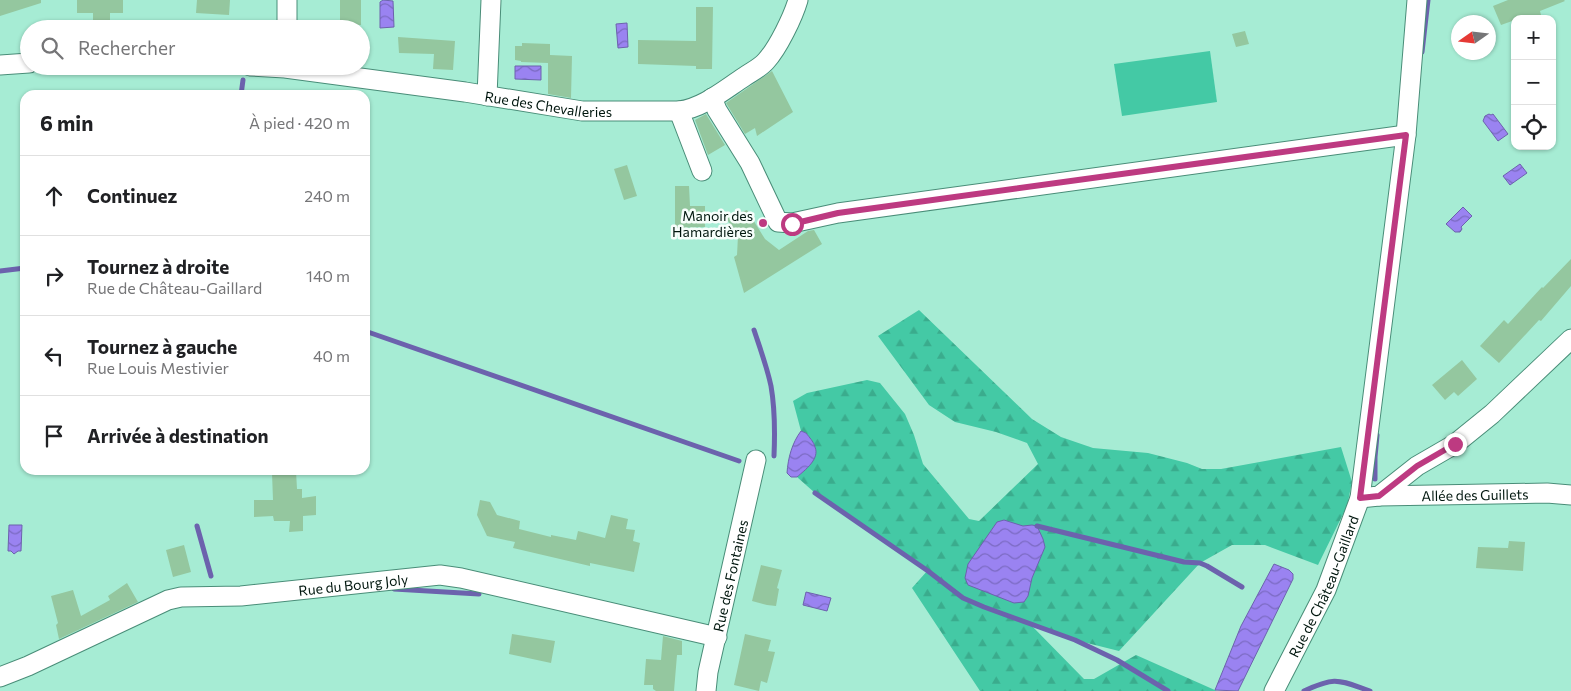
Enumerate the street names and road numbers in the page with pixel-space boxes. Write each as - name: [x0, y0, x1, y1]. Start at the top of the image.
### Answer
- street label: Rue des Chevalleries: [483, 87, 612, 120]
- street label: Allée des Guillets: [1421, 485, 1529, 504]
- street label: Rue de Château-Gaillard: [1284, 513, 1361, 660]
- street label: Rue des Fontaines: [709, 518, 751, 633]
- street label: Rue du Bourg Joly: [297, 570, 409, 598]

